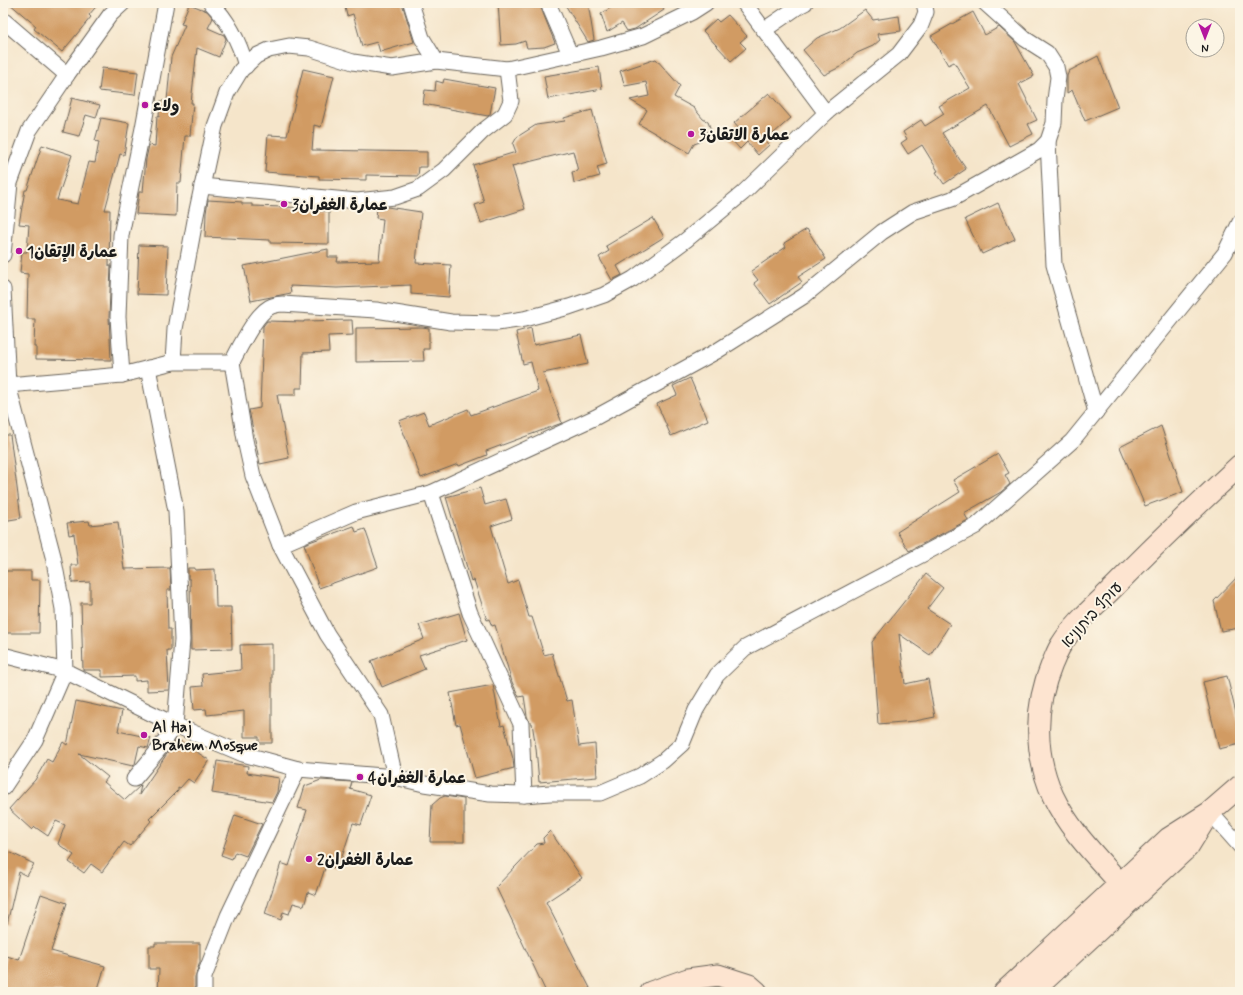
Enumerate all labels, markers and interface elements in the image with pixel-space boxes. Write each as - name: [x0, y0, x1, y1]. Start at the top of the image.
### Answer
- north arrow: [1185, 18, 1225, 58]
- text: N: [1201, 40, 1209, 54]
- place label: ولاء: [153, 96, 179, 117]
- marker: ولاء: [140, 100, 150, 110]
- place label: عمارة الاتقان3: [699, 125, 790, 146]
- marker: عمارة الاتقان3: [686, 129, 696, 139]
- place label: عمارة الغفران3: [292, 195, 388, 216]
- marker: عمارة الغفران3: [279, 199, 289, 209]
- place label: عمارة الإتقان1: [27, 242, 118, 263]
- marker: عمارة الإتقان1: [14, 246, 24, 256]
- street label: עוקף ביתוניא: [1057, 577, 1127, 653]
- place label: Al Haj Brahem Mosque: [152, 717, 258, 756]
- marker: Al Haj Brahem Mosque: [139, 730, 149, 740]
- place label: عمارة الغفران4: [368, 768, 466, 789]
- marker: عمارة الغفران4: [355, 772, 365, 782]
- place label: عمارة الغفران2: [317, 850, 414, 871]
- marker: عمارة الغفران2: [304, 854, 314, 864]

